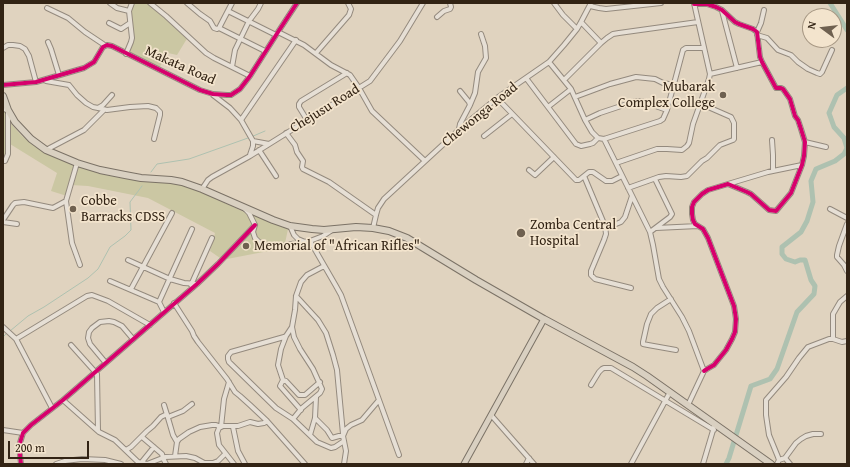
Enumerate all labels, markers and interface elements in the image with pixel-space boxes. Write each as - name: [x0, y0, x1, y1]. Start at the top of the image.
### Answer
- north arrow: [802, 8, 842, 48]
- text: N: [803, 20, 820, 31]
- street label: Makata Road: [142, 43, 218, 89]
- street label: Chewonga Road: [439, 79, 521, 151]
- place label: Mubarak Complex College: [618, 79, 715, 112]
- street label: Chejusu Road: [287, 81, 363, 137]
- marker: Mubarak Complex College: [718, 90, 728, 100]
- place label: Cobbe Barracks CDSS: [81, 193, 165, 226]
- marker: Cobbe Barracks CDSS: [68, 204, 78, 214]
- place label: Zomba Central Hospital: [530, 217, 616, 250]
- marker: Zomba Central Hospital: [515, 227, 527, 239]
- place label: Memorial of "African Rifles": [254, 238, 420, 254]
- marker: Memorial of "African Rifles": [241, 241, 251, 251]
- scale bar: [10, 433, 91, 459]
- text: 200 m: [15, 439, 45, 456]

